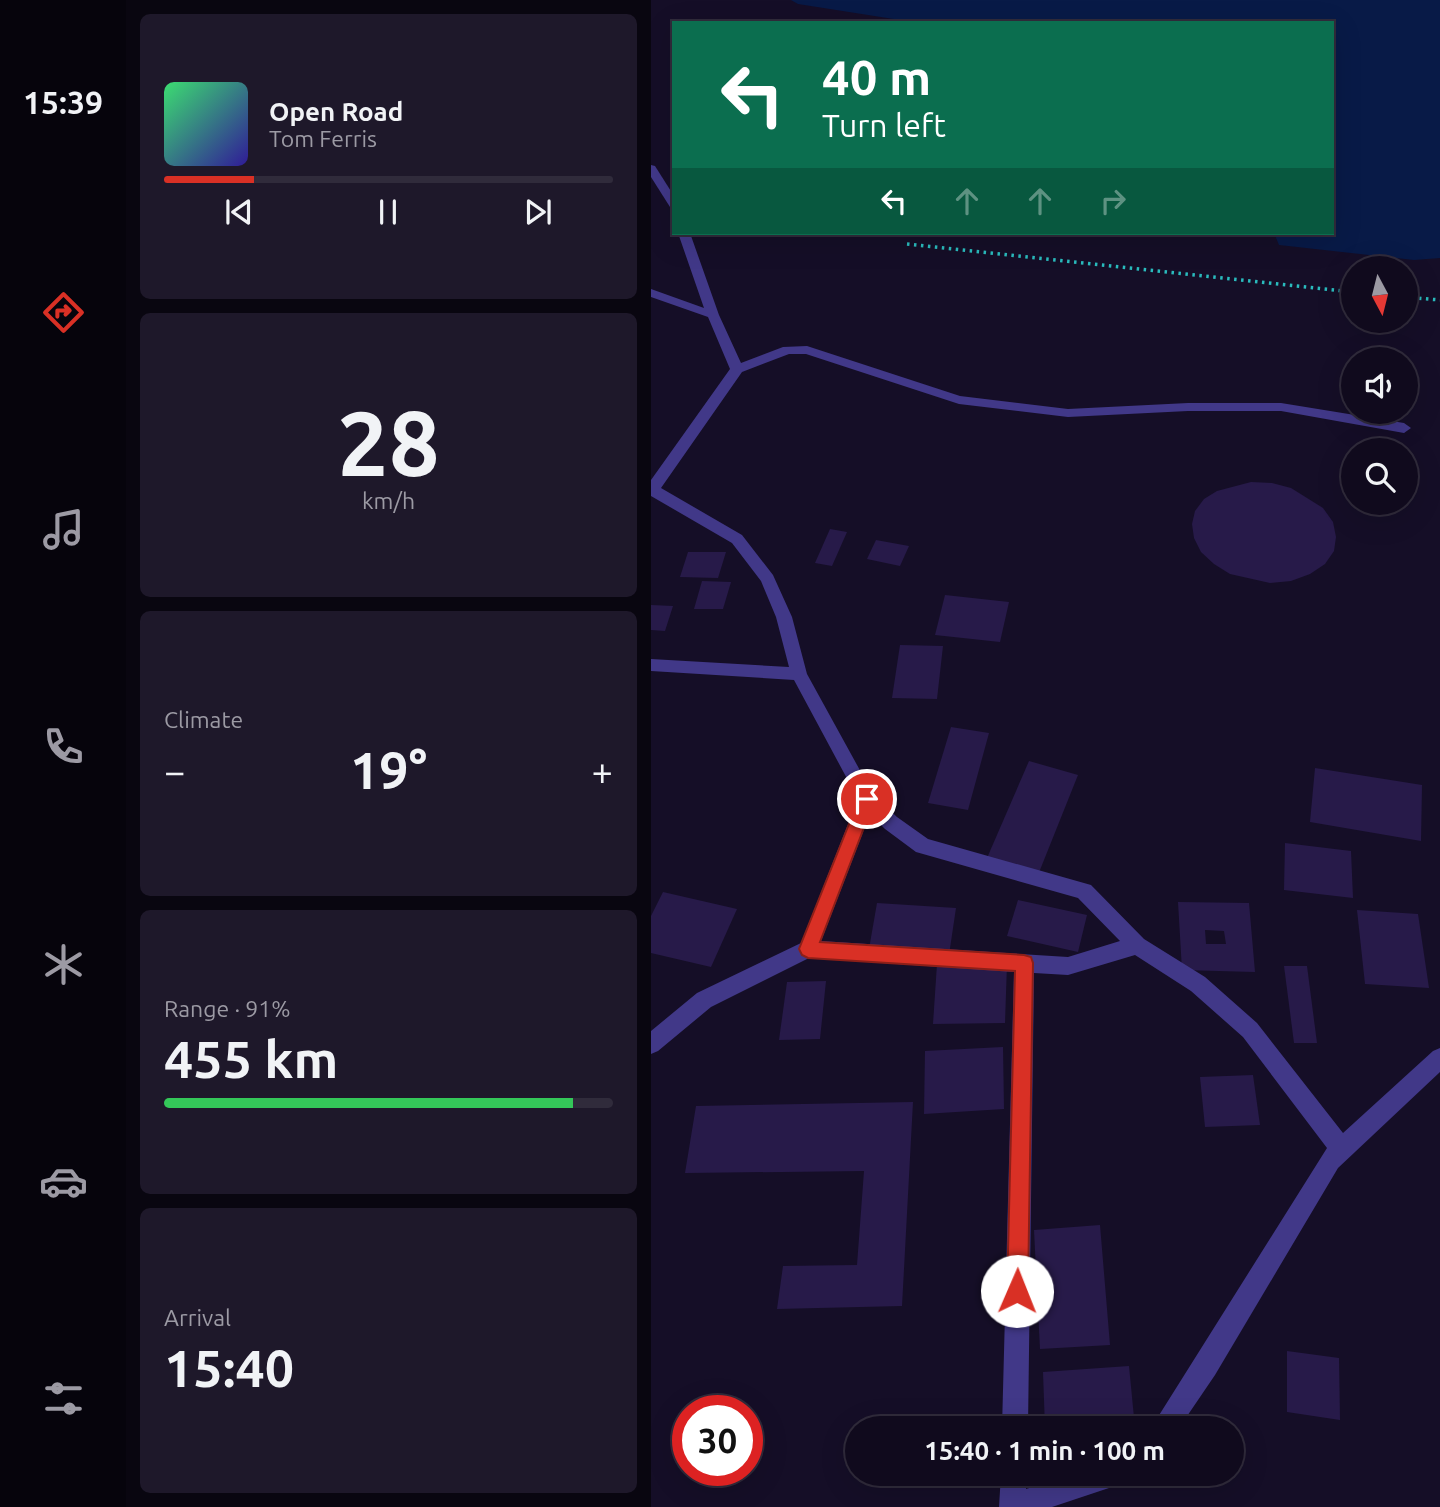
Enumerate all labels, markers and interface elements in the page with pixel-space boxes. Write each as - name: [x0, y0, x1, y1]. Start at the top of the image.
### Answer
- icon: left: [707, 49, 798, 140]
- text: 40 m: [822, 49, 931, 104]
- text: 15:39: [23, 84, 103, 120]
- text: Open Road: [269, 97, 403, 126]
- text: Turn left: [822, 107, 946, 143]
- text: Tom Ferris: [269, 126, 377, 151]
- icon: left: [875, 182, 913, 220]
- icon: ahead: [948, 182, 986, 220]
- icon: ahead: [1021, 182, 1059, 220]
- icon: right: [1094, 182, 1132, 220]
- icon: previous: [220, 193, 258, 231]
- icon: pause: [369, 193, 407, 231]
- icon: next: [519, 193, 557, 231]
- north arrow: [1341, 256, 1417, 332]
- map controls: [1341, 256, 1418, 515]
- icon: directions: [39, 288, 88, 337]
- button: sound: [1341, 347, 1418, 424]
- text: 28: [337, 391, 440, 493]
- button: search: [1341, 438, 1418, 515]
- text: km/h: [362, 488, 415, 513]
- icon: music: [39, 505, 88, 554]
- text: Climate: [164, 707, 243, 732]
- icon: phone: [39, 722, 88, 771]
- text: 19°: [350, 741, 427, 799]
- text: −: [164, 750, 185, 792]
- text: +: [592, 750, 613, 792]
- pin: [837, 769, 897, 829]
- icon: arrive: [848, 780, 886, 818]
- icon: climate: [39, 940, 88, 989]
- text: Range · 91%: [164, 996, 291, 1021]
- text: 455 km: [164, 1030, 338, 1088]
- icon: car: [39, 1157, 88, 1206]
- position arrow: [980, 1254, 1054, 1328]
- text: Arrival: [164, 1305, 231, 1330]
- text: 15:40: [164, 1339, 294, 1397]
- icon: filters: [39, 1374, 88, 1423]
- speed limit sign: 30: [672, 1395, 763, 1486]
- text: 15:40 · 1 min · 100 m: [924, 1436, 1165, 1465]

